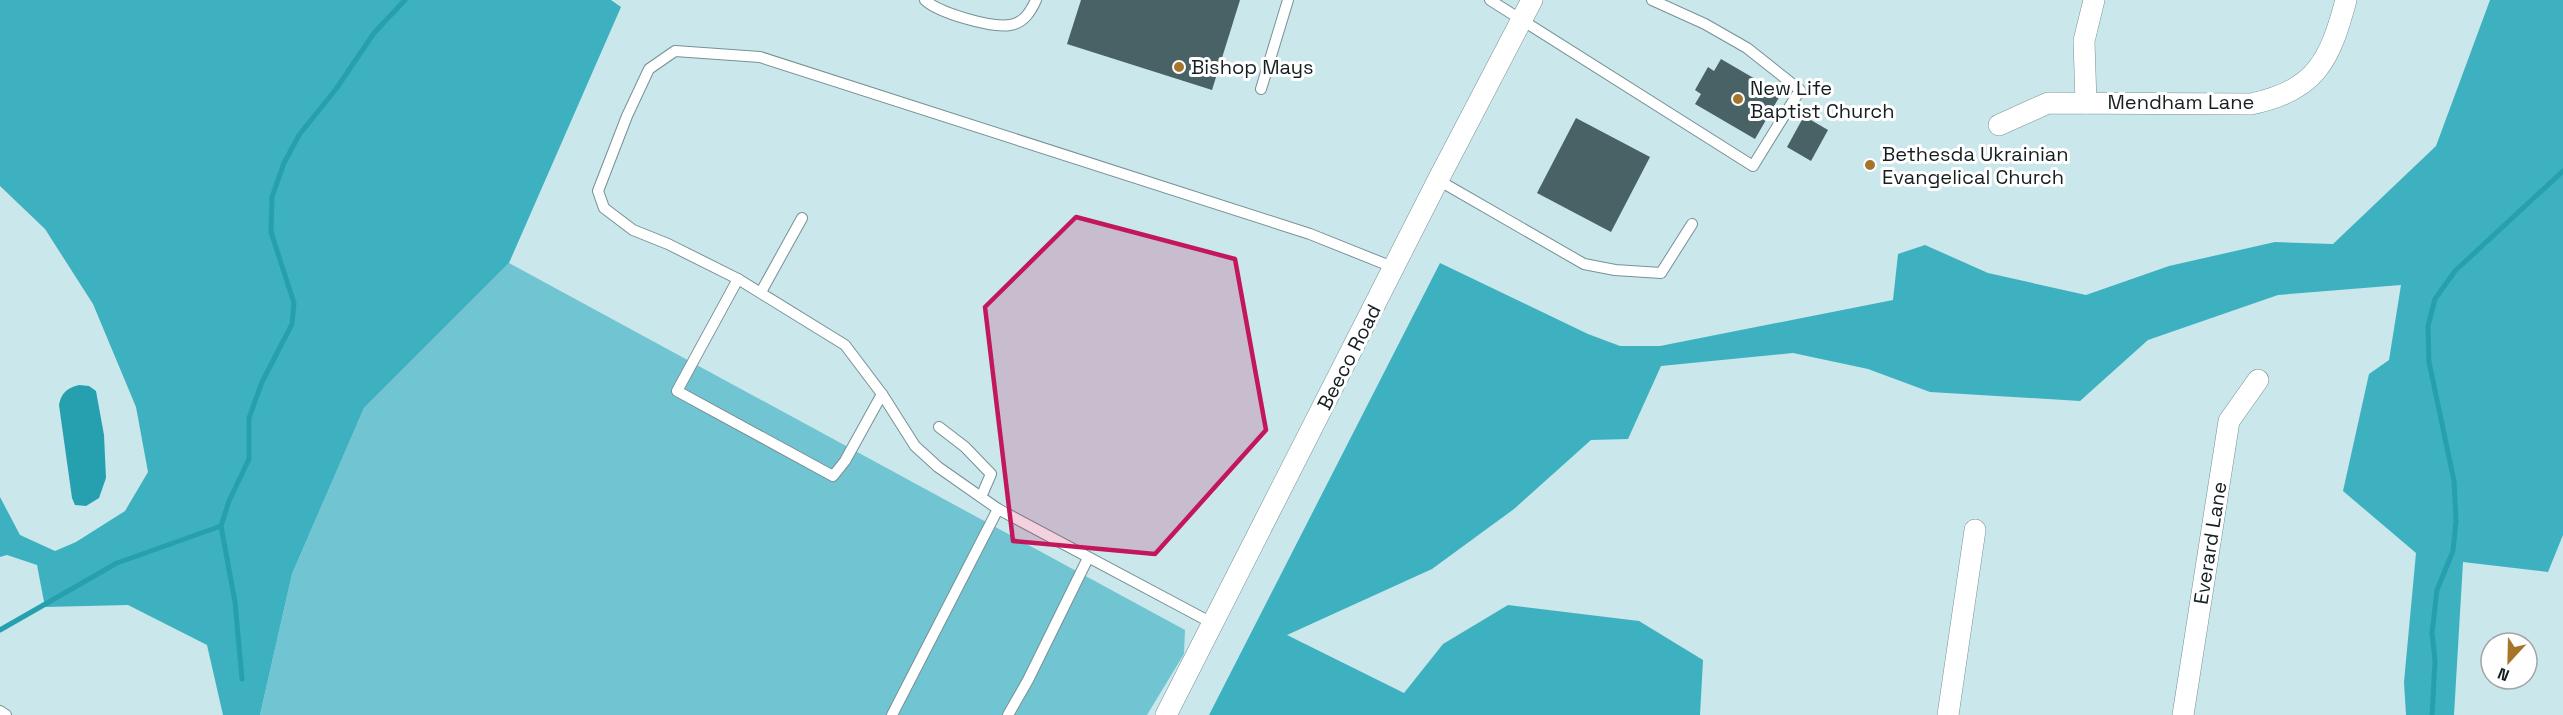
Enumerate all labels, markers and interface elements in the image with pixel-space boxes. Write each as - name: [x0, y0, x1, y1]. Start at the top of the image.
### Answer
- place label: Bishop Mays: [1191, 54, 1314, 80]
- marker: Bishop Mays: [1172, 60, 1186, 74]
- place label: New Life Baptist Church: [1750, 75, 1895, 124]
- street label: Mendham Lane: [2108, 89, 2254, 115]
- marker: New Life Baptist Church: [1731, 92, 1745, 106]
- place label: Bethesda Ukrainian Evangelical Church: [1882, 141, 2069, 190]
- marker: Bethesda Ukrainian Evangelical Church: [1863, 158, 1877, 172]
- street label: Beeco Road: [1311, 300, 1387, 414]
- street label: Everard Lane: [2187, 480, 2233, 606]
- north arrow: [2479, 631, 2539, 691]
- text: N: [2495, 663, 2512, 686]

